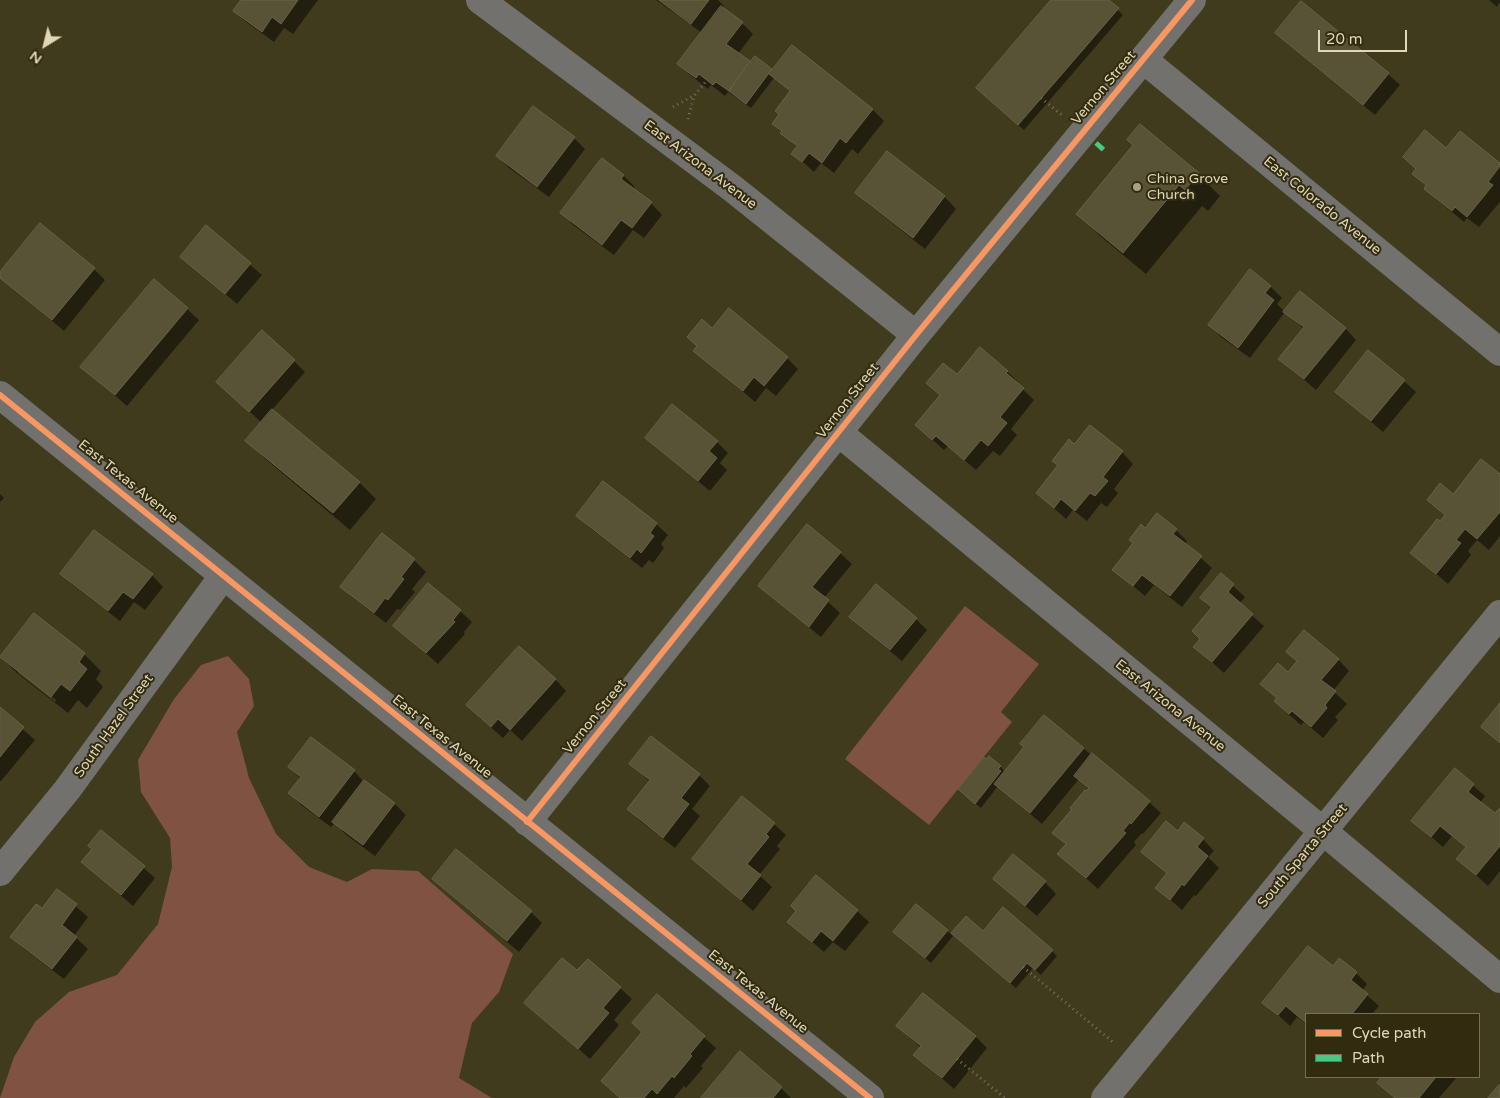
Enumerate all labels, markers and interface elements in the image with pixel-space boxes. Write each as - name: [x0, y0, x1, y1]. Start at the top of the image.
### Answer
- north arrow: [20, 20, 70, 70]
- scale bar: [1320, 20, 1409, 52]
- text: 20 m: [1326, 30, 1363, 48]
- text: N: [26, 47, 45, 68]
- street label: Vernon Street: [1068, 48, 1140, 128]
- street label: East Arizona Avenue: [640, 117, 760, 213]
- street label: East Colorado Avenue: [1260, 153, 1384, 259]
- place label: China Grove Church: [1147, 171, 1228, 203]
- marker: China Grove Church: [1131, 181, 1143, 193]
- street label: Vernon Street: [813, 360, 883, 442]
- street label: East Texas Avenue: [75, 437, 181, 527]
- street label: East Arizona Avenue: [1111, 656, 1229, 756]
- street label: South Hazel Street: [71, 671, 157, 781]
- street label: Vernon Street: [560, 676, 630, 758]
- street label: East Texas Avenue: [389, 692, 495, 782]
- street label: South Sparta Street: [1255, 801, 1351, 911]
- street label: East Texas Avenue: [705, 947, 811, 1037]
- legend: [1305, 1013, 1480, 1078]
- text: Cycle path: [1352, 1024, 1426, 1042]
- text: Path: [1352, 1049, 1385, 1067]

